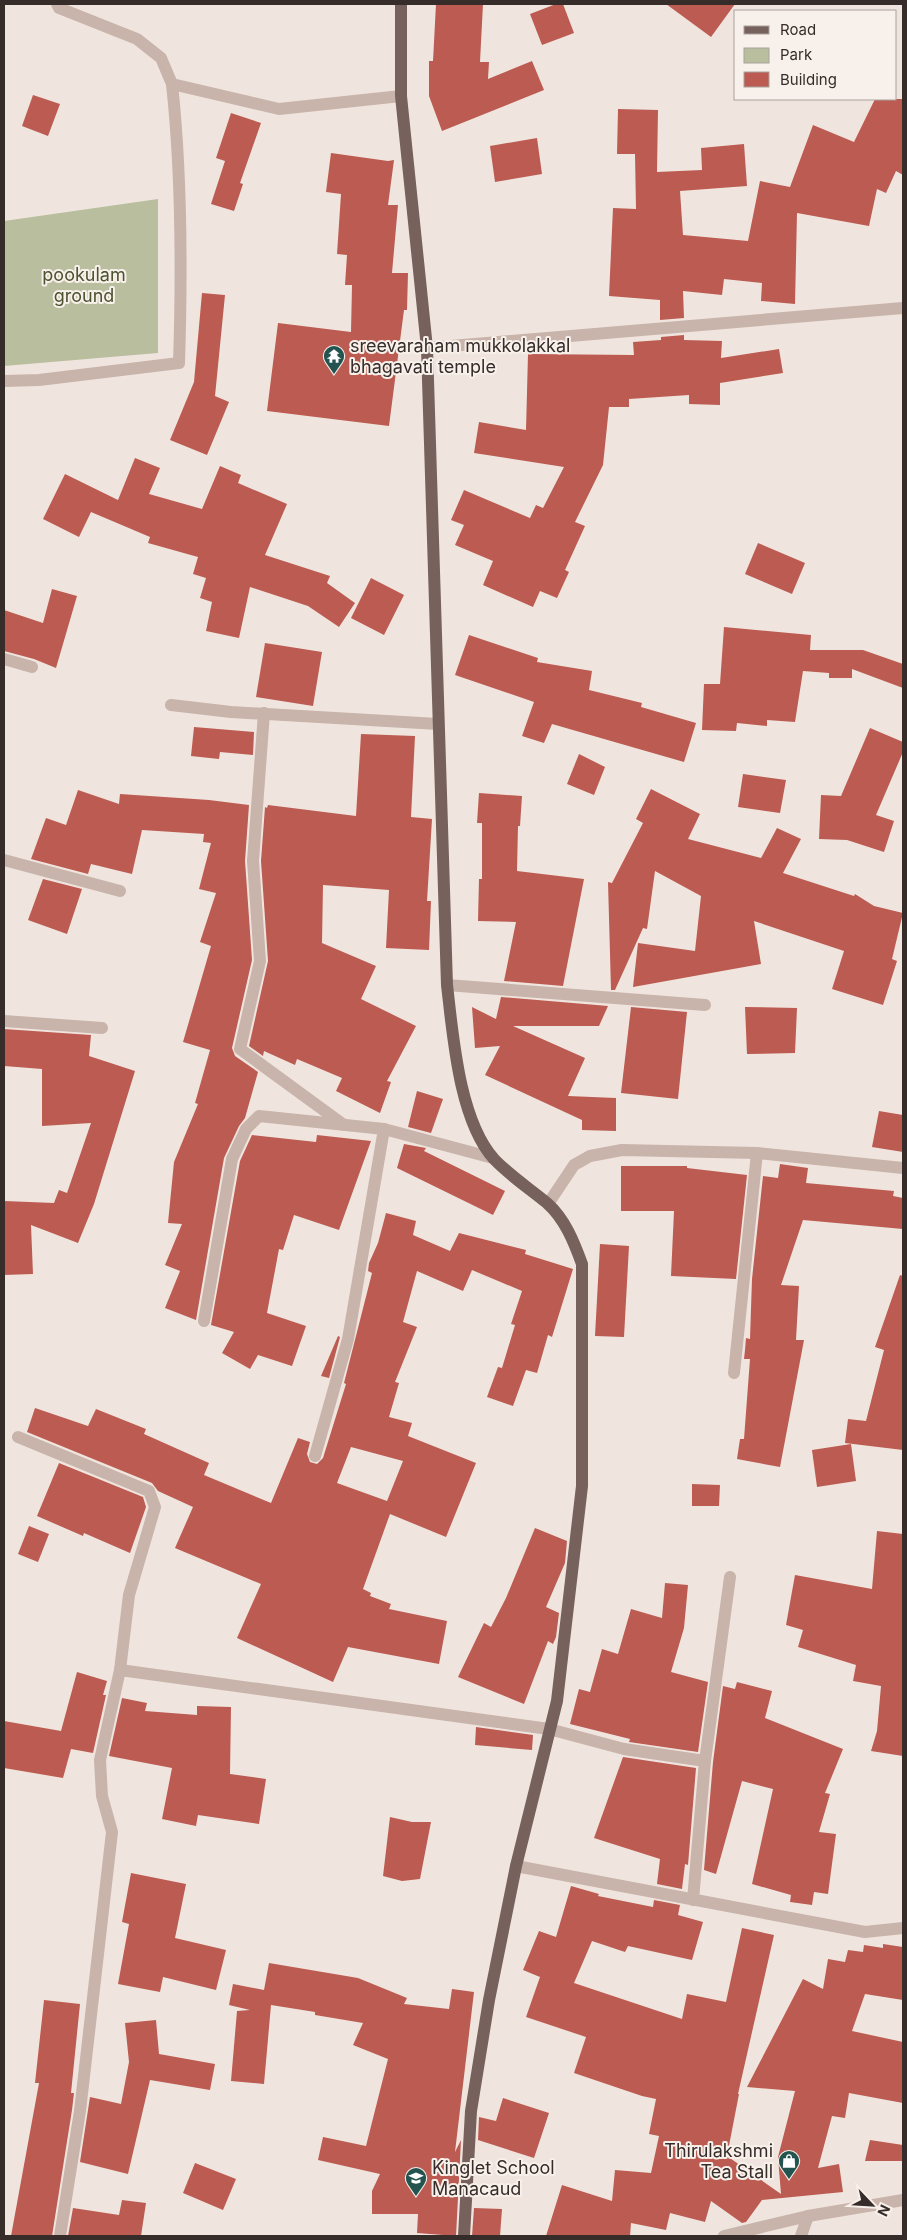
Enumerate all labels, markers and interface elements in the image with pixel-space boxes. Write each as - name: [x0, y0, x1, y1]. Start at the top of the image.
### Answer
- legend: [734, 10, 897, 100]
- text: Road: [780, 20, 816, 39]
- text: Park: [780, 45, 813, 64]
- text: Building: [780, 70, 837, 89]
- park label: pookulam ground: [42, 264, 126, 306]
- place label: sreevaraham mukkolakkal bhagavati temple: [350, 335, 570, 377]
- temple icon: sreevaraham mukkolakkal bhagavati temple: [322, 344, 346, 375]
- place label: Thirulakshmi Tea Stall: [664, 2140, 773, 2182]
- shop icon: Thirulakshmi Tea Stall: [777, 2149, 801, 2180]
- place label: Kinglet School Manacaud: [432, 2157, 555, 2199]
- school or university icon: Kinglet School Manacaud: [404, 2166, 428, 2197]
- north arrow: [847, 2180, 897, 2230]
- text: N: [874, 2202, 894, 2219]

